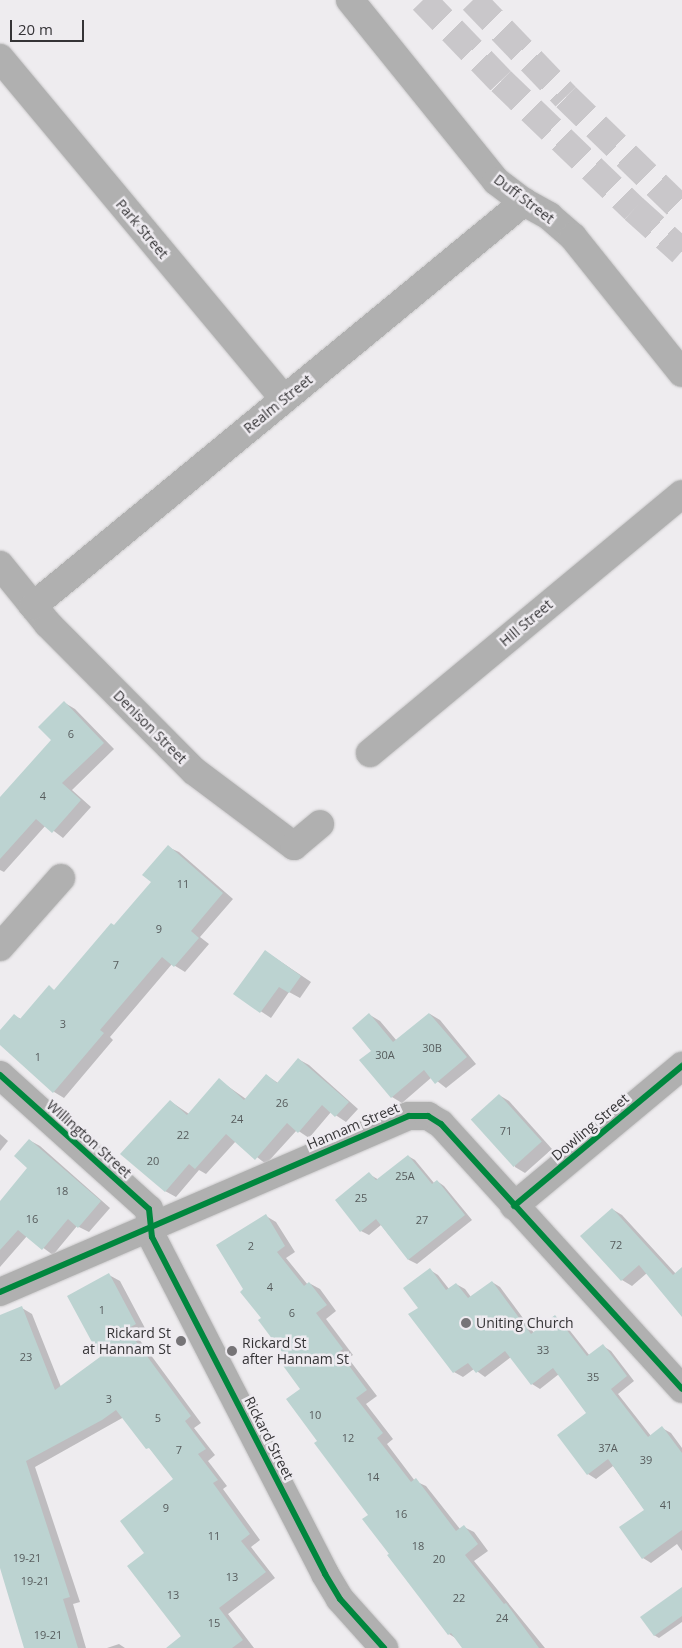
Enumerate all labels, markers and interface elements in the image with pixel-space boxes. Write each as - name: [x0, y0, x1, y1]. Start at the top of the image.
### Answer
- scale bar: [12, 10, 86, 42]
- text: 20 m: [18, 19, 53, 39]
- street label: Duff Street: [491, 171, 557, 227]
- street label: Park Street: [112, 196, 172, 262]
- street label: Realm Street: [240, 371, 316, 437]
- street label: Hill Street: [496, 596, 556, 650]
- street label: Denison Street: [110, 687, 190, 767]
- house number: 6: [68, 727, 74, 741]
- house number: 4: [40, 789, 46, 803]
- house number: 11: [177, 877, 189, 891]
- house number: 9: [156, 922, 162, 936]
- house number: 7: [113, 958, 119, 972]
- house number: 3: [60, 1017, 66, 1031]
- house number: 30B: [422, 1041, 442, 1055]
- house number: 30A: [375, 1048, 395, 1062]
- house number: 1: [35, 1050, 41, 1064]
- street label: Dowling Street: [548, 1090, 632, 1164]
- house number: 26: [276, 1096, 288, 1110]
- street label: Willington Street: [43, 1097, 135, 1181]
- street label: Hannam Street: [304, 1099, 402, 1153]
- house number: 24: [231, 1112, 243, 1126]
- house number: 71: [500, 1124, 512, 1138]
- house number: 22: [177, 1128, 189, 1142]
- house number: 20: [147, 1154, 159, 1168]
- house number: 25A: [395, 1169, 415, 1183]
- house number: 18: [56, 1184, 68, 1198]
- house number: 25: [355, 1191, 367, 1205]
- house number: 16: [26, 1212, 38, 1226]
- house number: 27: [416, 1213, 428, 1227]
- house number: 72: [610, 1238, 622, 1252]
- house number: 2: [248, 1239, 254, 1253]
- house number: 4: [267, 1280, 273, 1294]
- house number: 1: [99, 1303, 105, 1317]
- house number: 6: [289, 1306, 295, 1320]
- place label: Uniting Church: [476, 1315, 574, 1331]
- marker: Uniting Church: [460, 1317, 472, 1329]
- place label: Rickard St at Hannam St: [82, 1325, 171, 1358]
- marker: Rickard St at Hannam St: [175, 1335, 187, 1347]
- place label: Rickard St after Hannam St: [242, 1335, 349, 1368]
- house number: 33: [537, 1343, 549, 1357]
- marker: Rickard St after Hannam St: [226, 1345, 238, 1357]
- house number: 23: [20, 1350, 32, 1364]
- house number: 35: [587, 1370, 599, 1384]
- house number: 3: [106, 1392, 112, 1406]
- street label: Rickard Street: [241, 1394, 297, 1482]
- house number: 10: [309, 1408, 321, 1422]
- house number: 5: [155, 1411, 161, 1425]
- house number: 12: [342, 1431, 354, 1445]
- house number: 37A: [598, 1441, 618, 1455]
- house number: 7: [176, 1443, 182, 1457]
- house number: 39: [640, 1453, 652, 1467]
- house number: 14: [367, 1470, 379, 1484]
- house number: 41: [660, 1498, 672, 1512]
- house number: 9: [163, 1501, 169, 1515]
- house number: 16: [395, 1507, 407, 1521]
- house number: 11: [208, 1529, 220, 1543]
- house number: 18: [412, 1539, 424, 1553]
- house number: 19-21: [13, 1551, 41, 1565]
- house number: 20: [433, 1552, 445, 1566]
- house number: 13: [226, 1570, 238, 1584]
- house number: 19-21: [21, 1574, 49, 1588]
- house number: 13: [167, 1588, 179, 1602]
- house number: 22: [453, 1591, 465, 1605]
- house number: 24: [496, 1611, 508, 1625]
- house number: 15: [208, 1616, 220, 1630]
- house number: 19-21: [34, 1628, 62, 1642]

